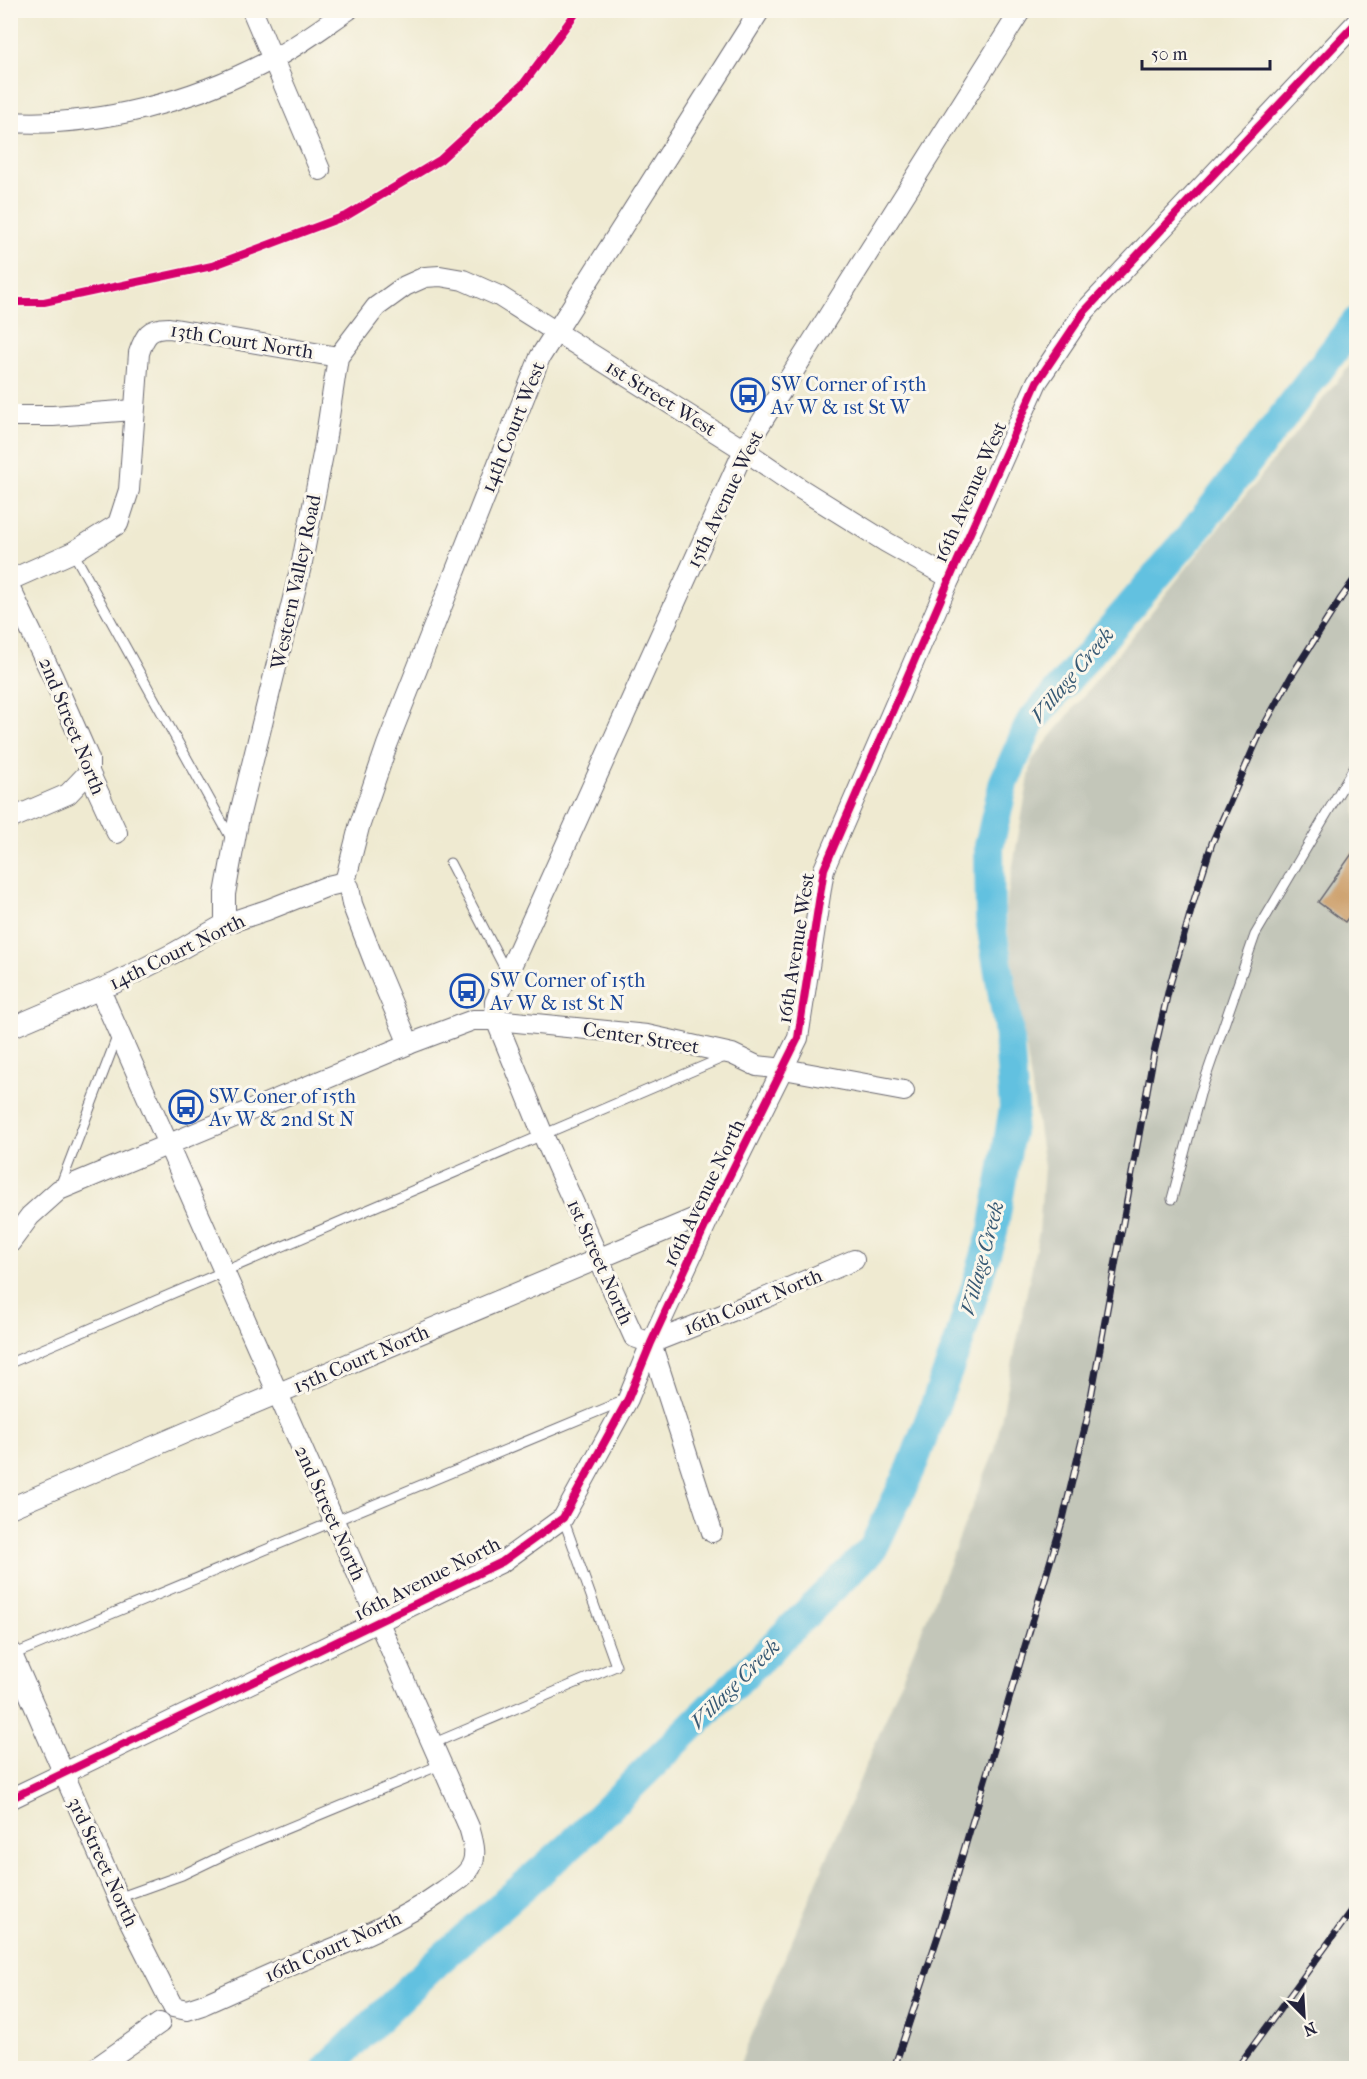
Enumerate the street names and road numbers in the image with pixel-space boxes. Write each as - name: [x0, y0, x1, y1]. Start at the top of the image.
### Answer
- street label: 13th Court North: [169, 318, 316, 364]
- street label: 1st Street West: [602, 355, 720, 441]
- street label: 14th Court West: [476, 358, 550, 496]
- street label: 16th Avenue West: [929, 418, 1011, 566]
- street label: 15th Avenue West: [682, 427, 768, 571]
- street label: Western Valley Road: [266, 491, 326, 672]
- street label: 2nd Street North: [34, 654, 110, 799]
- street label: 16th Avenue West: [773, 871, 819, 1025]
- street label: 14th Court North: [105, 909, 249, 995]
- street label: Center Street: [581, 1017, 701, 1059]
- street label: 16th Avenue North: [658, 1115, 750, 1270]
- street label: 1st Street North: [562, 1196, 638, 1329]
- street label: 16th Court North: [680, 1263, 826, 1340]
- street label: 15th Court North: [290, 1320, 433, 1398]
- street label: 2nd Street North: [290, 1442, 370, 1585]
- street label: 16th Avenue North: [350, 1532, 505, 1626]
- street label: 3rd Street North: [63, 1793, 143, 1931]
- street label: 16th Court North: [261, 1906, 406, 1987]

